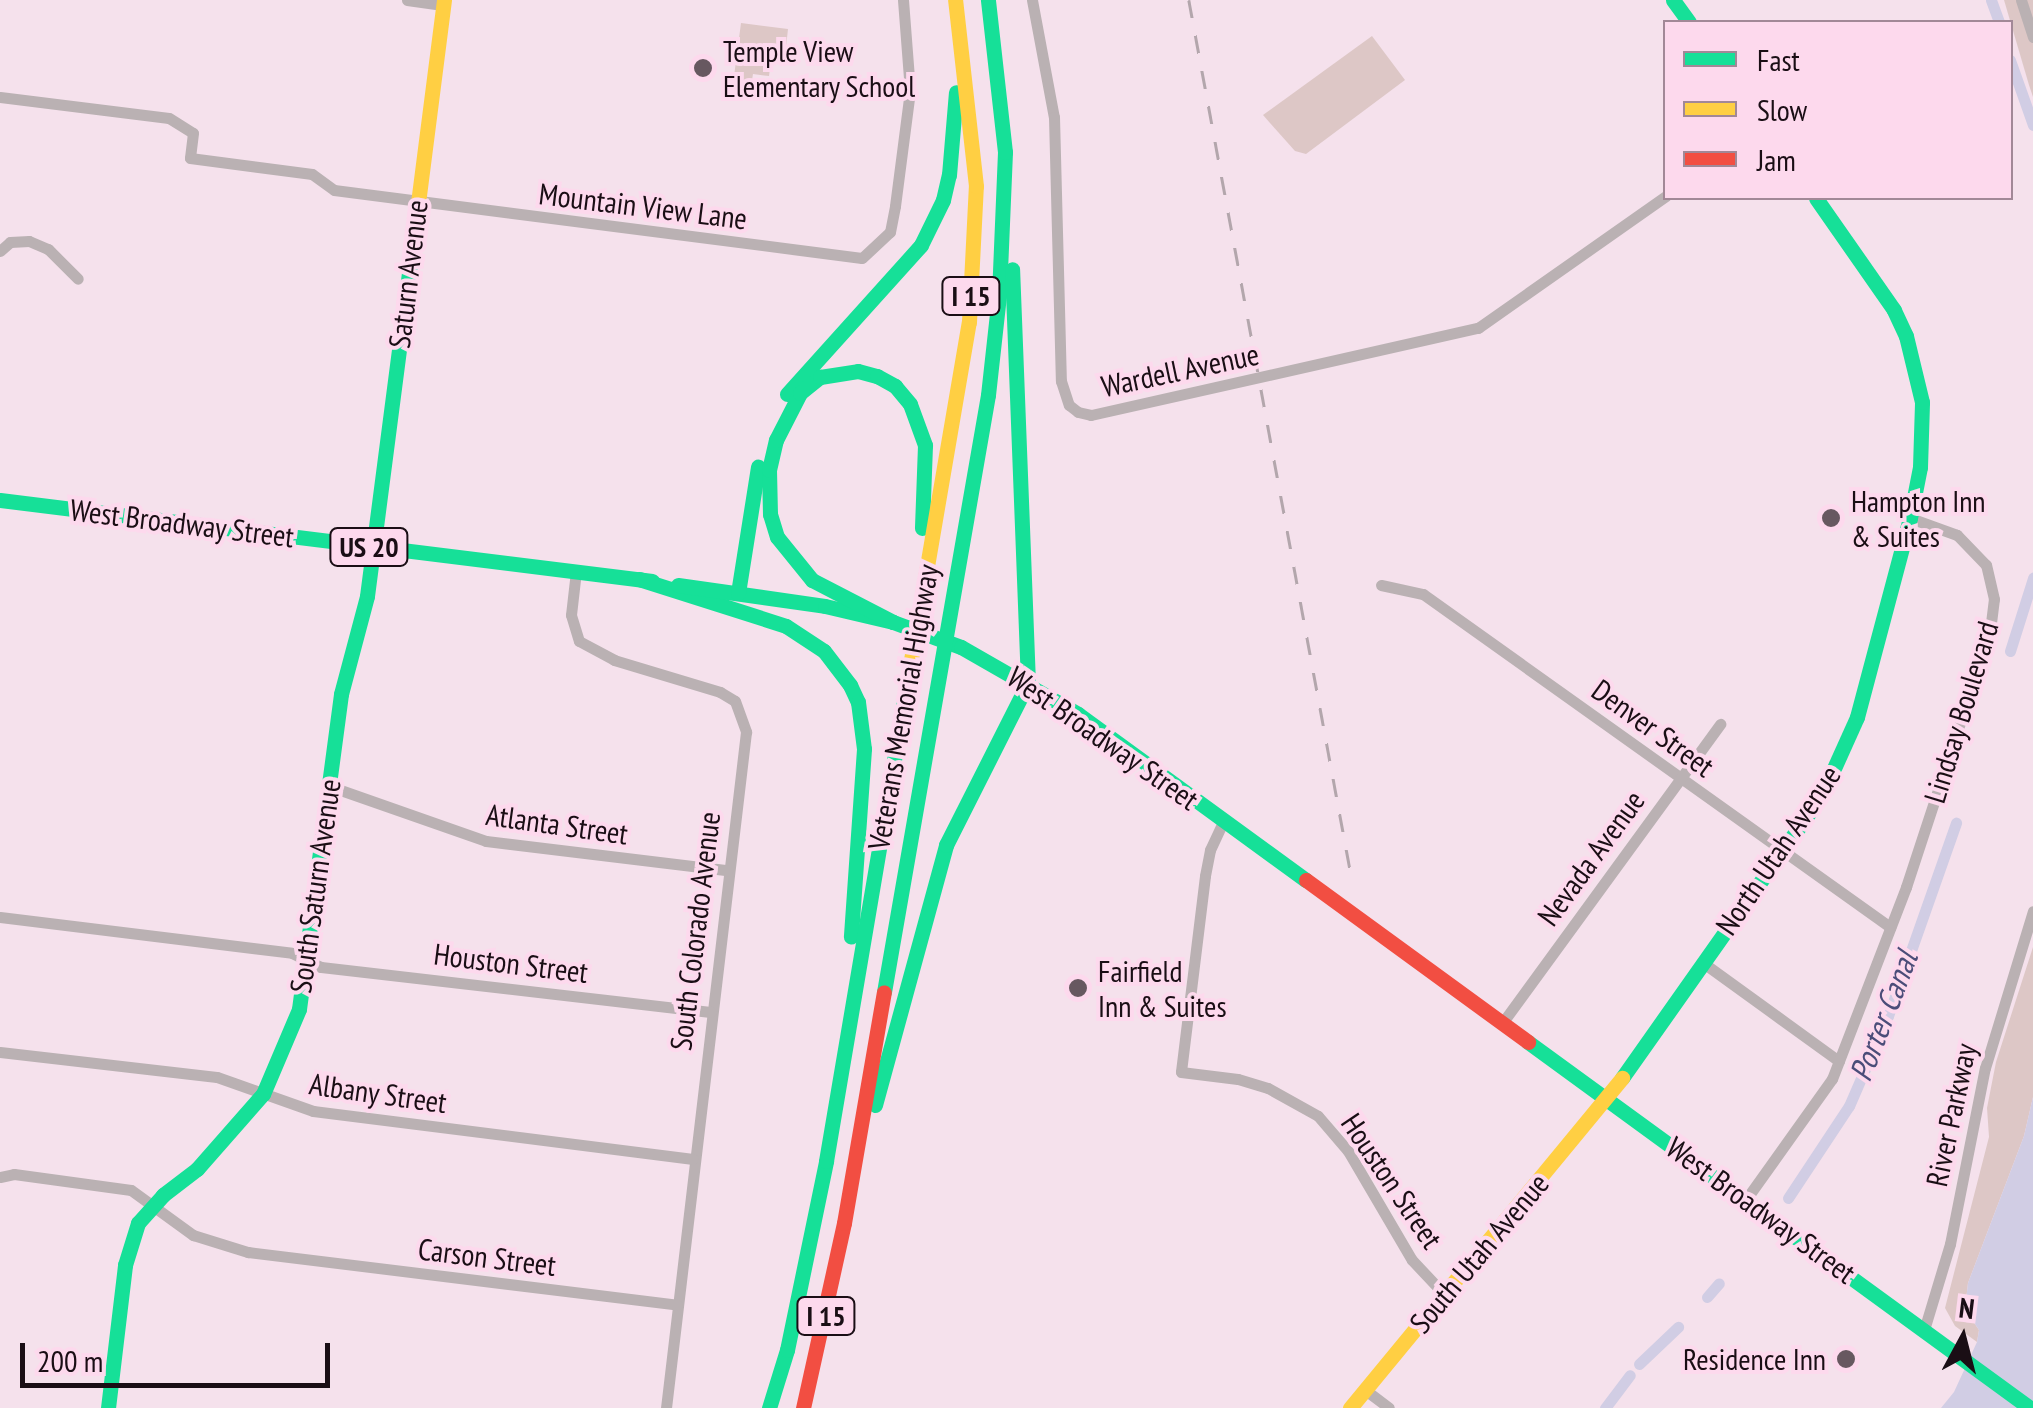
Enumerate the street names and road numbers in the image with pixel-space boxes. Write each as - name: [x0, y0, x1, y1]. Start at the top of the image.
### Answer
- street label: Mountain View Lane: [536, 175, 750, 237]
- street label: Saturn Avenue: [381, 197, 435, 351]
- road number: I 15: [941, 273, 1001, 319]
- street label: Wardell Avenue: [1098, 336, 1262, 404]
- street label: West Broadway Street: [68, 491, 296, 555]
- road number: US 20: [329, 524, 409, 570]
- street label: Veterans Memorial Highway: [860, 562, 946, 852]
- street label: Lindsay Boulevard: [1916, 616, 2006, 808]
- street label: West Broadway Street: [1000, 658, 1206, 818]
- street label: Denver Street: [1585, 672, 1721, 784]
- street label: North Utah Avenue: [1708, 758, 1848, 942]
- street label: South Saturn Avenue: [282, 776, 348, 996]
- street label: Nevada Avenue: [1530, 783, 1652, 933]
- street label: Atlanta Street: [484, 796, 630, 852]
- street label: South Colorado Avenue: [662, 809, 728, 1053]
- street label: Houston Street: [432, 936, 590, 990]
- street label: River Parkway: [1918, 1040, 1984, 1190]
- street label: Albany Street: [307, 1065, 449, 1121]
- street label: Houston Street: [1334, 1107, 1450, 1255]
- street label: West Broadway Street: [1659, 1129, 1863, 1291]
- street label: South Utah Avenue: [1402, 1166, 1556, 1340]
- street label: Carson Street: [416, 1231, 558, 1283]
- road number: I 15: [796, 1293, 856, 1339]

